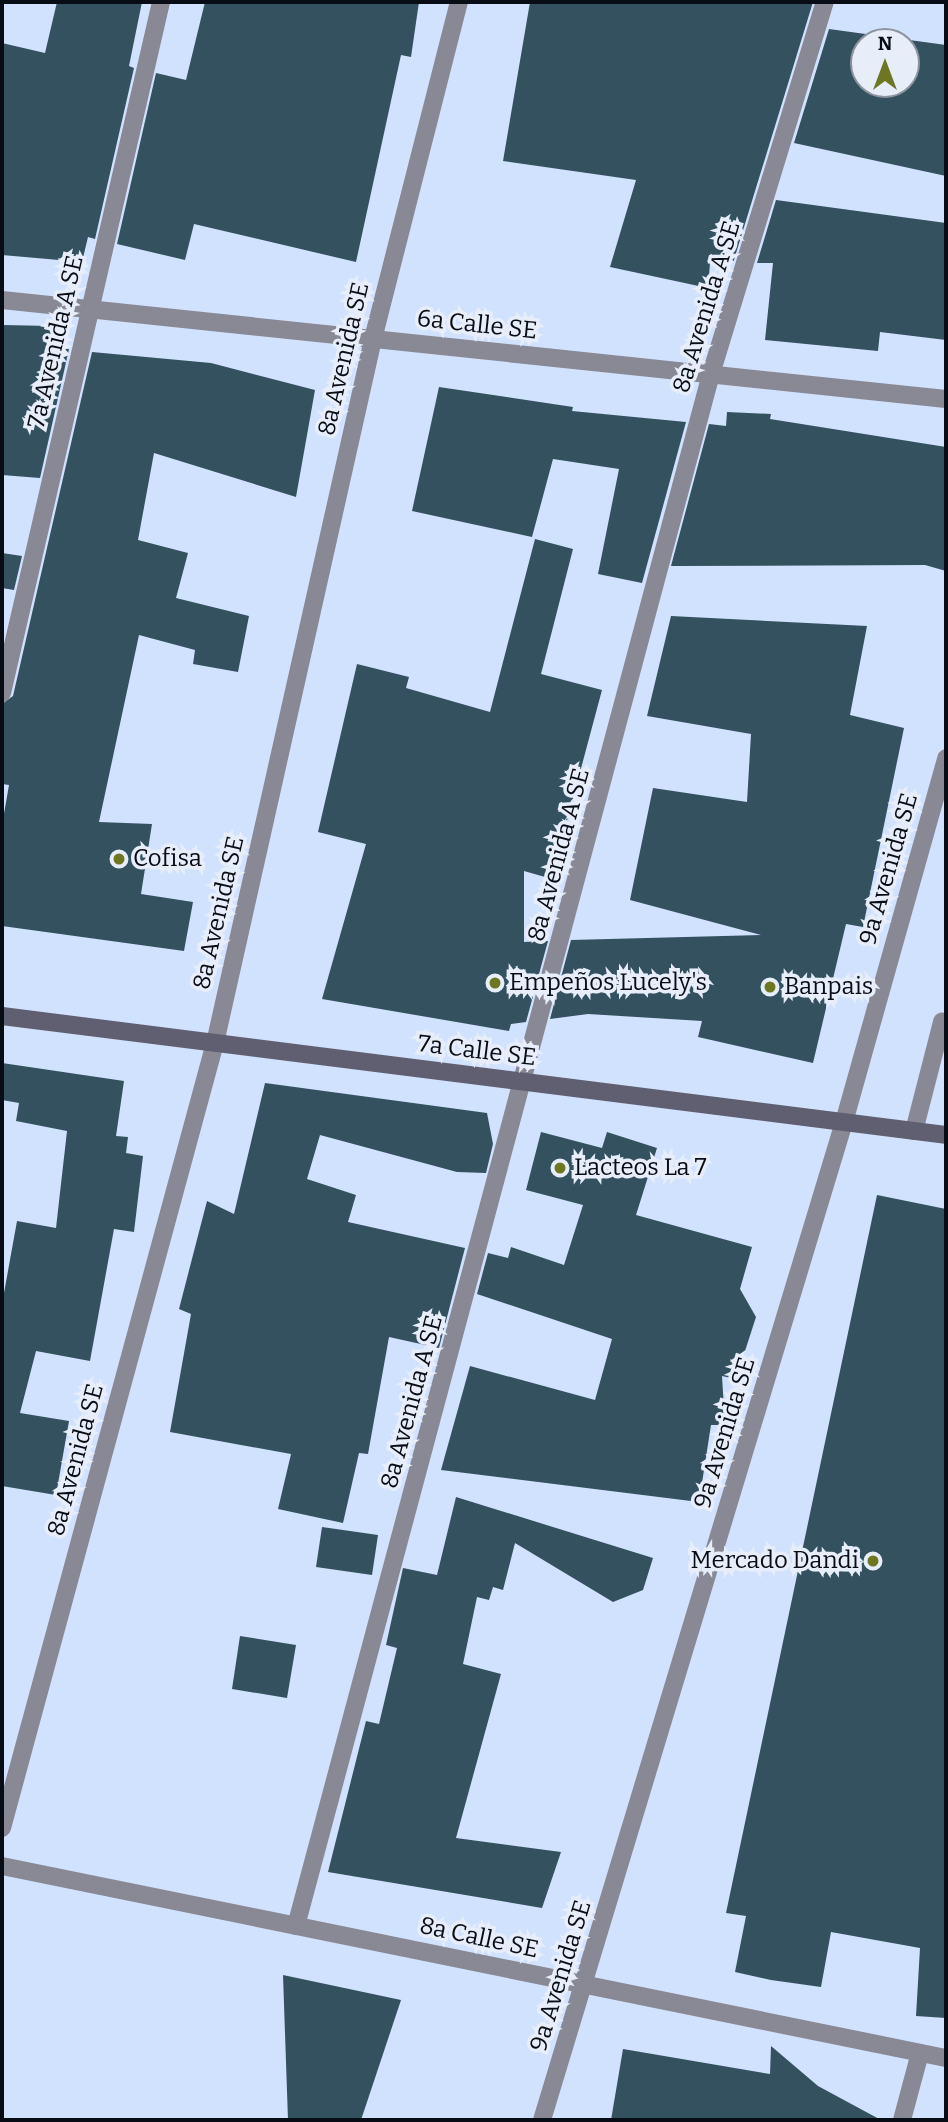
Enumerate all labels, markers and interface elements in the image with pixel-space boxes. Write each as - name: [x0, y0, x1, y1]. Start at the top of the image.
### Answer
- north arrow: [850, 28, 920, 98]
- text: N: [878, 32, 892, 55]
- street label: 8a Avenida A SE: [667, 218, 747, 396]
- street label: 7a Avenida A SE: [22, 253, 90, 431]
- street label: 8a Avenida SE: [312, 280, 376, 438]
- street label: 6a Calle SE: [415, 304, 539, 346]
- street label: 8a Avenida A SE: [522, 765, 596, 945]
- street label: 9a Avenida SE: [854, 790, 924, 948]
- street label: 8a Avenida SE: [187, 834, 251, 992]
- place label: Cofisa: [133, 845, 202, 873]
- marker: Cofisa: [111, 851, 127, 867]
- place label: Empeños Lucely's: [509, 969, 707, 997]
- place label: Banpais: [784, 973, 873, 1001]
- marker: Empeños Lucely's: [487, 975, 503, 991]
- marker: Banpais: [762, 979, 778, 995]
- street label: 7a Calle SE: [416, 1029, 538, 1073]
- place label: Lacteos La 7: [574, 1154, 707, 1182]
- marker: Lacteos La 7: [552, 1160, 568, 1176]
- street label: 8a Avenida A SE: [375, 1312, 449, 1492]
- street label: 9a Avenida SE: [688, 1354, 762, 1512]
- street label: 8a Avenida SE: [42, 1381, 110, 1539]
- place label: Mercado Dandi: [691, 1547, 859, 1575]
- marker: Mercado Dandi: [865, 1553, 881, 1569]
- street label: 9a Avenida SE: [524, 1897, 598, 2055]
- street label: 8a Calle SE: [417, 1911, 541, 1965]

